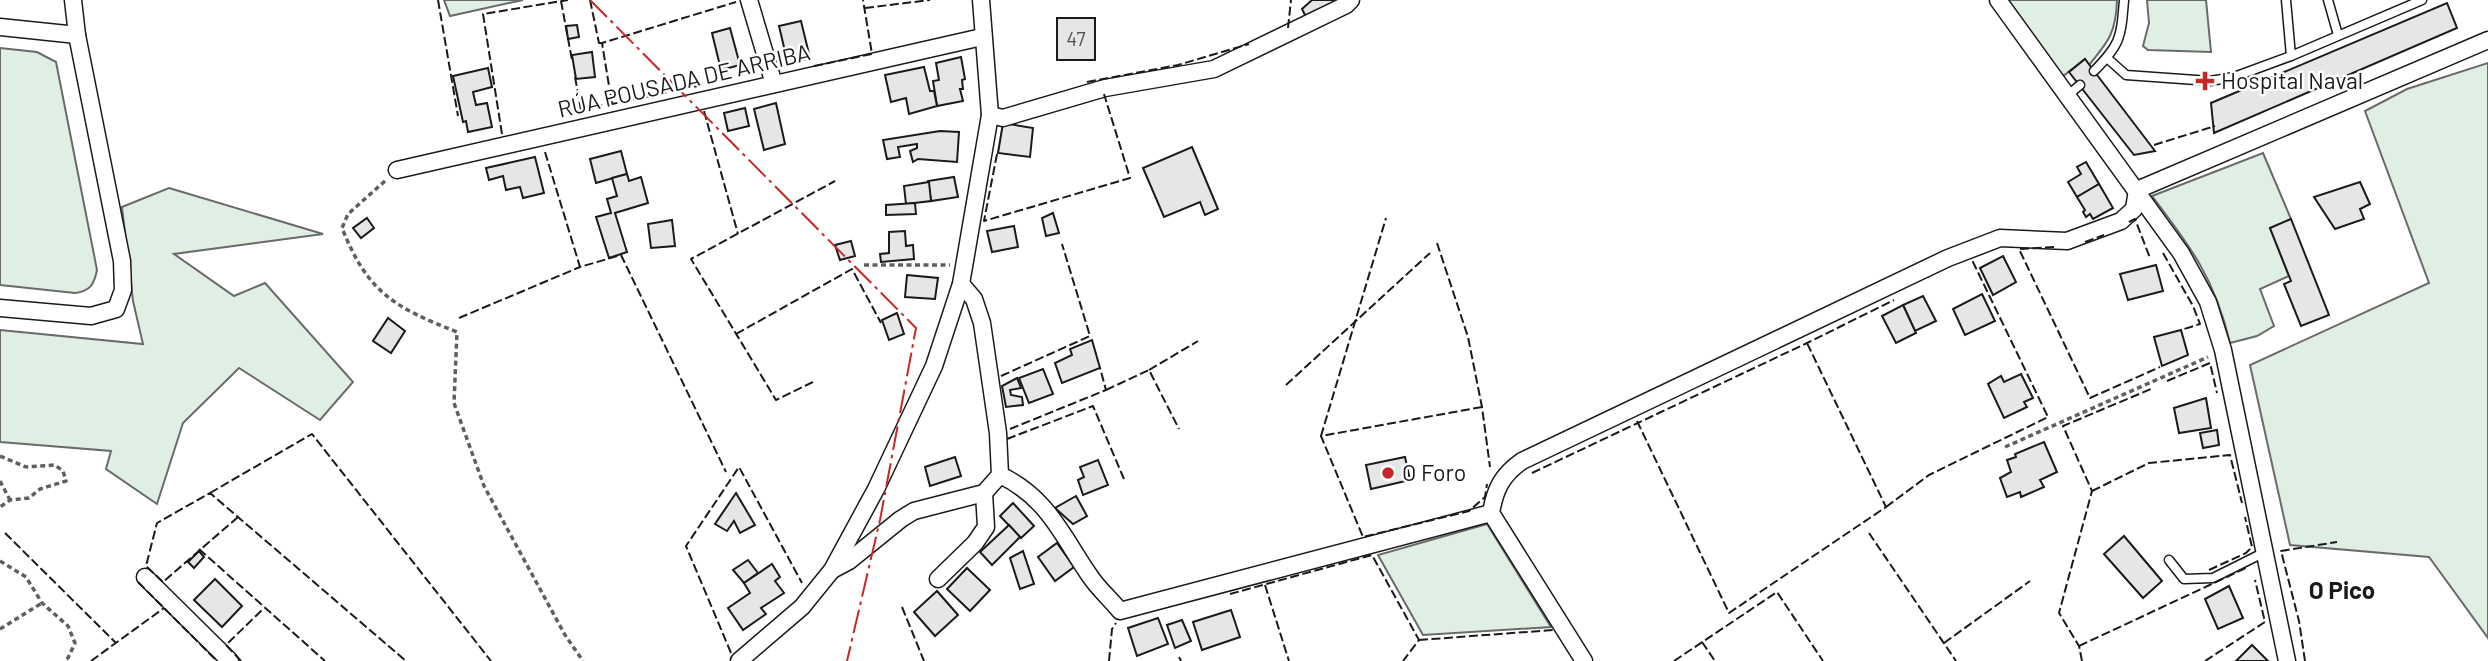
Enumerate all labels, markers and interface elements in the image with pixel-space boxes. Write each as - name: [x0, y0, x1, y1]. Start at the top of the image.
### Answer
- house number: 47: [1067, 27, 1085, 50]
- street label: RÚA POUSADA DE ARRIBA: [555, 37, 813, 123]
- place label: Hospital Naval: [2221, 66, 2363, 94]
- marker: Hospital Naval: [2195, 71, 2215, 91]
- place label: O Foro: [1402, 458, 1466, 486]
- marker: O Foro: [1380, 465, 1396, 481]
- district label: O Pico: [2309, 575, 2375, 604]

